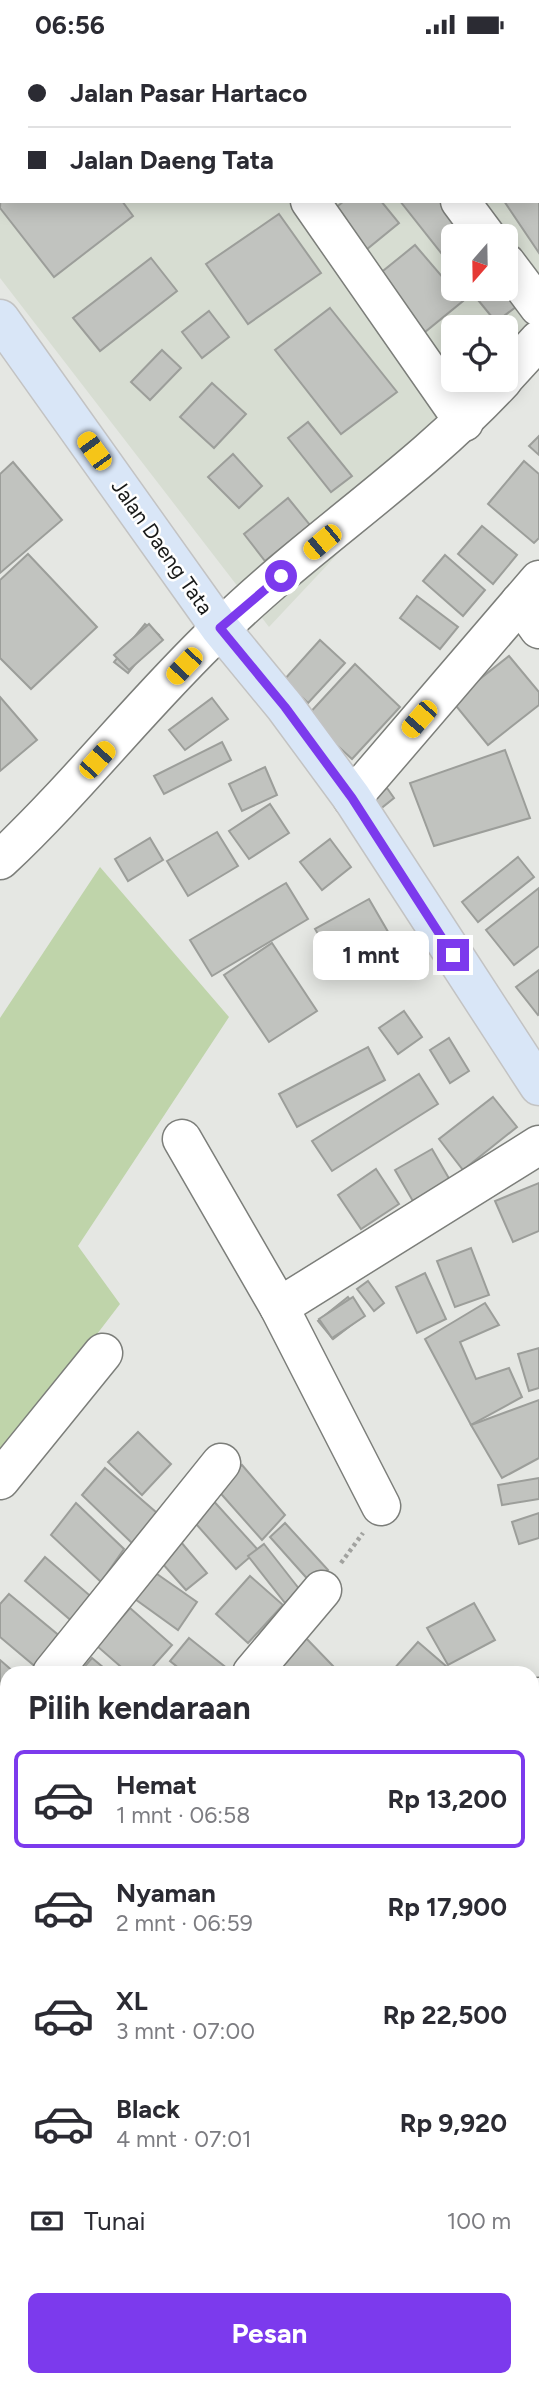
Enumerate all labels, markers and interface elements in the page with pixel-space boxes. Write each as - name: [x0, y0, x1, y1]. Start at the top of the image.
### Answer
- text: 06:56: [35, 9, 105, 41]
- text: Jalan Pasar Hartaco: [70, 77, 307, 109]
- text: Jalan Daeng Tata: [70, 144, 274, 176]
- north arrow: [441, 224, 518, 301]
- map controls: [441, 224, 518, 392]
- button: locate: [441, 315, 518, 392]
- car: [74, 428, 115, 474]
- street label: Jalan Daeng Tata: [107, 474, 218, 619]
- car: [300, 520, 345, 564]
- route start: [265, 560, 297, 592]
- car: [162, 643, 207, 689]
- car: [398, 696, 441, 742]
- car: [76, 737, 119, 783]
- callout: 1 mnt: [313, 930, 428, 979]
- route end: [437, 939, 469, 971]
- text: 1 mnt: [342, 941, 400, 969]
- text: Pilih kendaraan: [28, 1689, 251, 1727]
- icon: car: [32, 1768, 95, 1831]
- text: Hemat: [116, 1769, 197, 1801]
- text: Rp 13,200: [388, 1783, 507, 1815]
- text: 1 mnt · 06:58: [116, 1801, 250, 1829]
- icon: car: [32, 1876, 95, 1939]
- text: Nyaman: [116, 1877, 216, 1909]
- text: Rp 17,900: [388, 1891, 507, 1923]
- text: 2 mnt · 06:59: [116, 1909, 253, 1937]
- icon: car: [32, 1984, 95, 2047]
- text: XL: [116, 1985, 148, 2017]
- text: Rp 22,500: [383, 1999, 507, 2031]
- text: 3 mnt · 07:00: [116, 2017, 255, 2045]
- icon: car: [32, 2092, 95, 2155]
- text: Black: [116, 2093, 180, 2125]
- text: Rp 9,920: [400, 2107, 507, 2139]
- text: 4 mnt · 07:01: [116, 2125, 251, 2153]
- icon: cash: [28, 2202, 66, 2240]
- text: Tunai: [84, 2205, 145, 2237]
- text: 100 m: [447, 2207, 511, 2235]
- button: Pesan: [28, 2293, 511, 2373]

